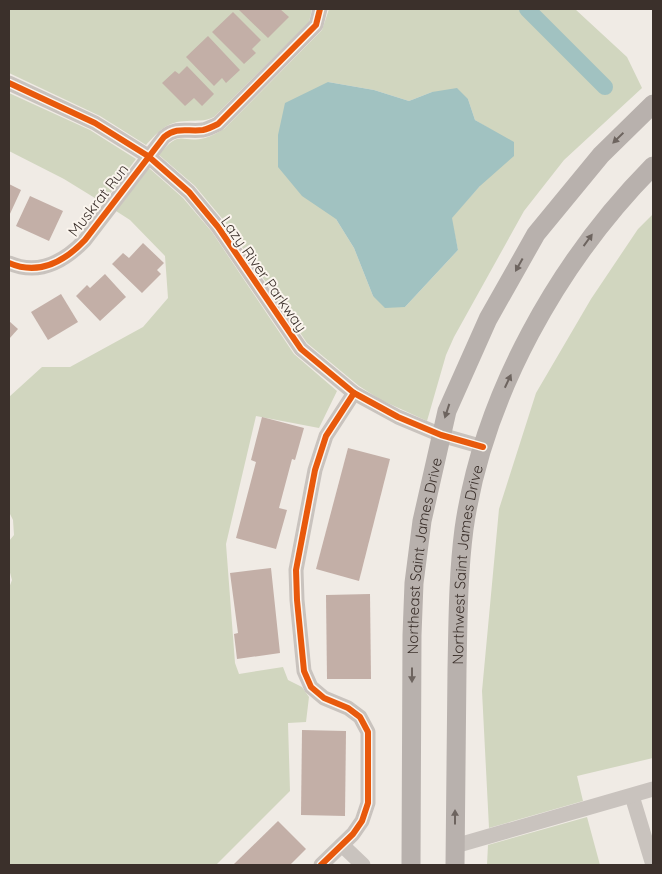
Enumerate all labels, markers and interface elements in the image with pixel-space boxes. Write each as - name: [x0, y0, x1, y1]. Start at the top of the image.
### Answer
- one-way arrow: [613, 132, 625, 144]
- street label: Muskrat Run: [64, 160, 132, 240]
- street label: Lazy River Parkway: [217, 212, 311, 336]
- one-way arrow: [583, 233, 593, 247]
- one-way arrow: [514, 259, 523, 272]
- one-way arrow: [505, 374, 513, 388]
- one-way arrow: [443, 404, 451, 419]
- street label: Northeast Saint James Drive: [402, 456, 446, 655]
- street label: Northwest Saint James Drive: [448, 463, 486, 665]
- one-way arrow: [408, 667, 416, 683]
- one-way arrow: [451, 808, 459, 824]

